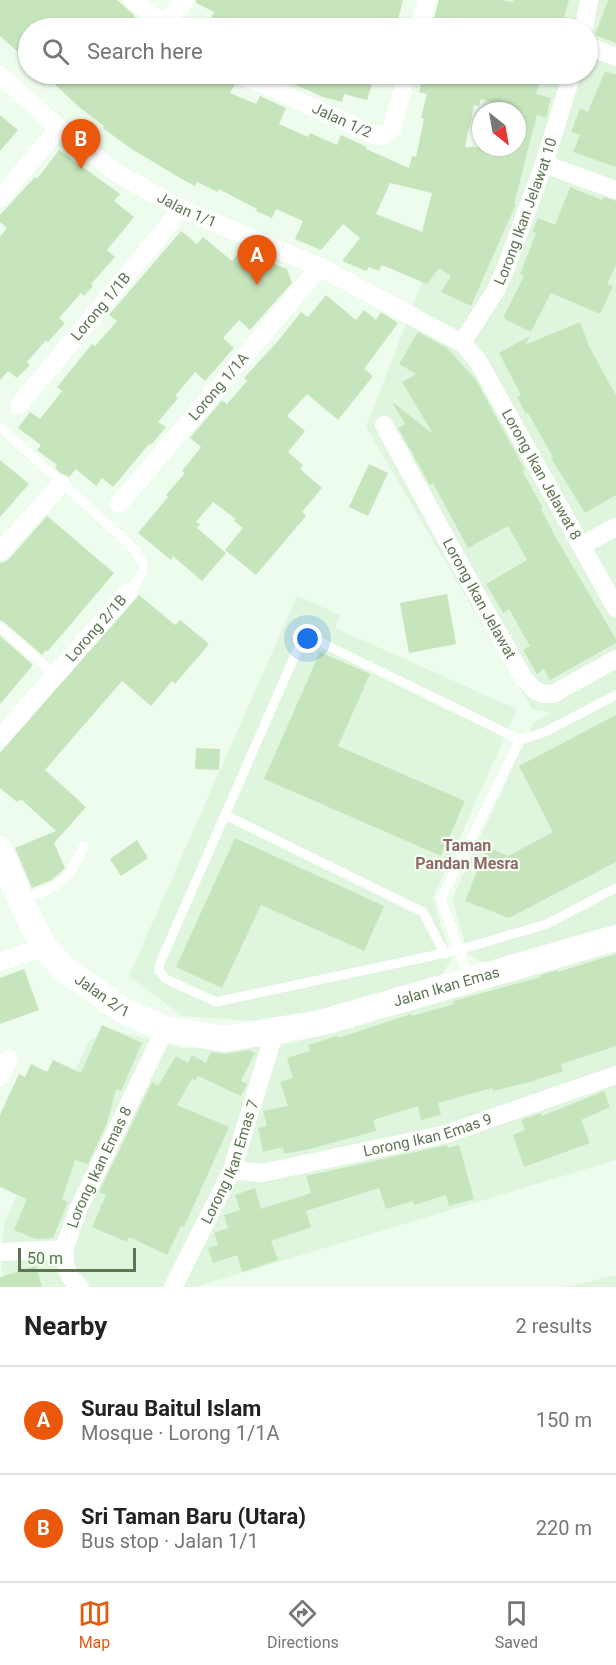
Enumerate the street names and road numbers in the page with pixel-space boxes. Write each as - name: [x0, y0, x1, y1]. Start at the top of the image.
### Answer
- street label: Jalan 1/2: [309, 99, 375, 142]
- street label: Lorong Ikan Jelawat 10: [490, 136, 561, 288]
- street label: Jalan 1/1: [154, 188, 219, 231]
- street label: Lorong 1/1B: [67, 269, 134, 344]
- street label: Lorong 1/1A: [185, 349, 253, 424]
- street label: Lorong Ikan Jelawat 8: [498, 406, 585, 543]
- street label: Lorong Ikan Jelawat: [439, 535, 520, 662]
- street label: Lorong 2/1B: [62, 591, 130, 665]
- street label: Jalan Ikan Emas: [391, 963, 502, 1011]
- street label: Jalan 2/1: [71, 970, 132, 1021]
- street label: Lorong Ikan Emas 7: [197, 1097, 262, 1227]
- street label: Lorong Ikan Emas 8: [63, 1104, 135, 1230]
- street label: Lorong Ikan Emas 9: [362, 1110, 494, 1160]

